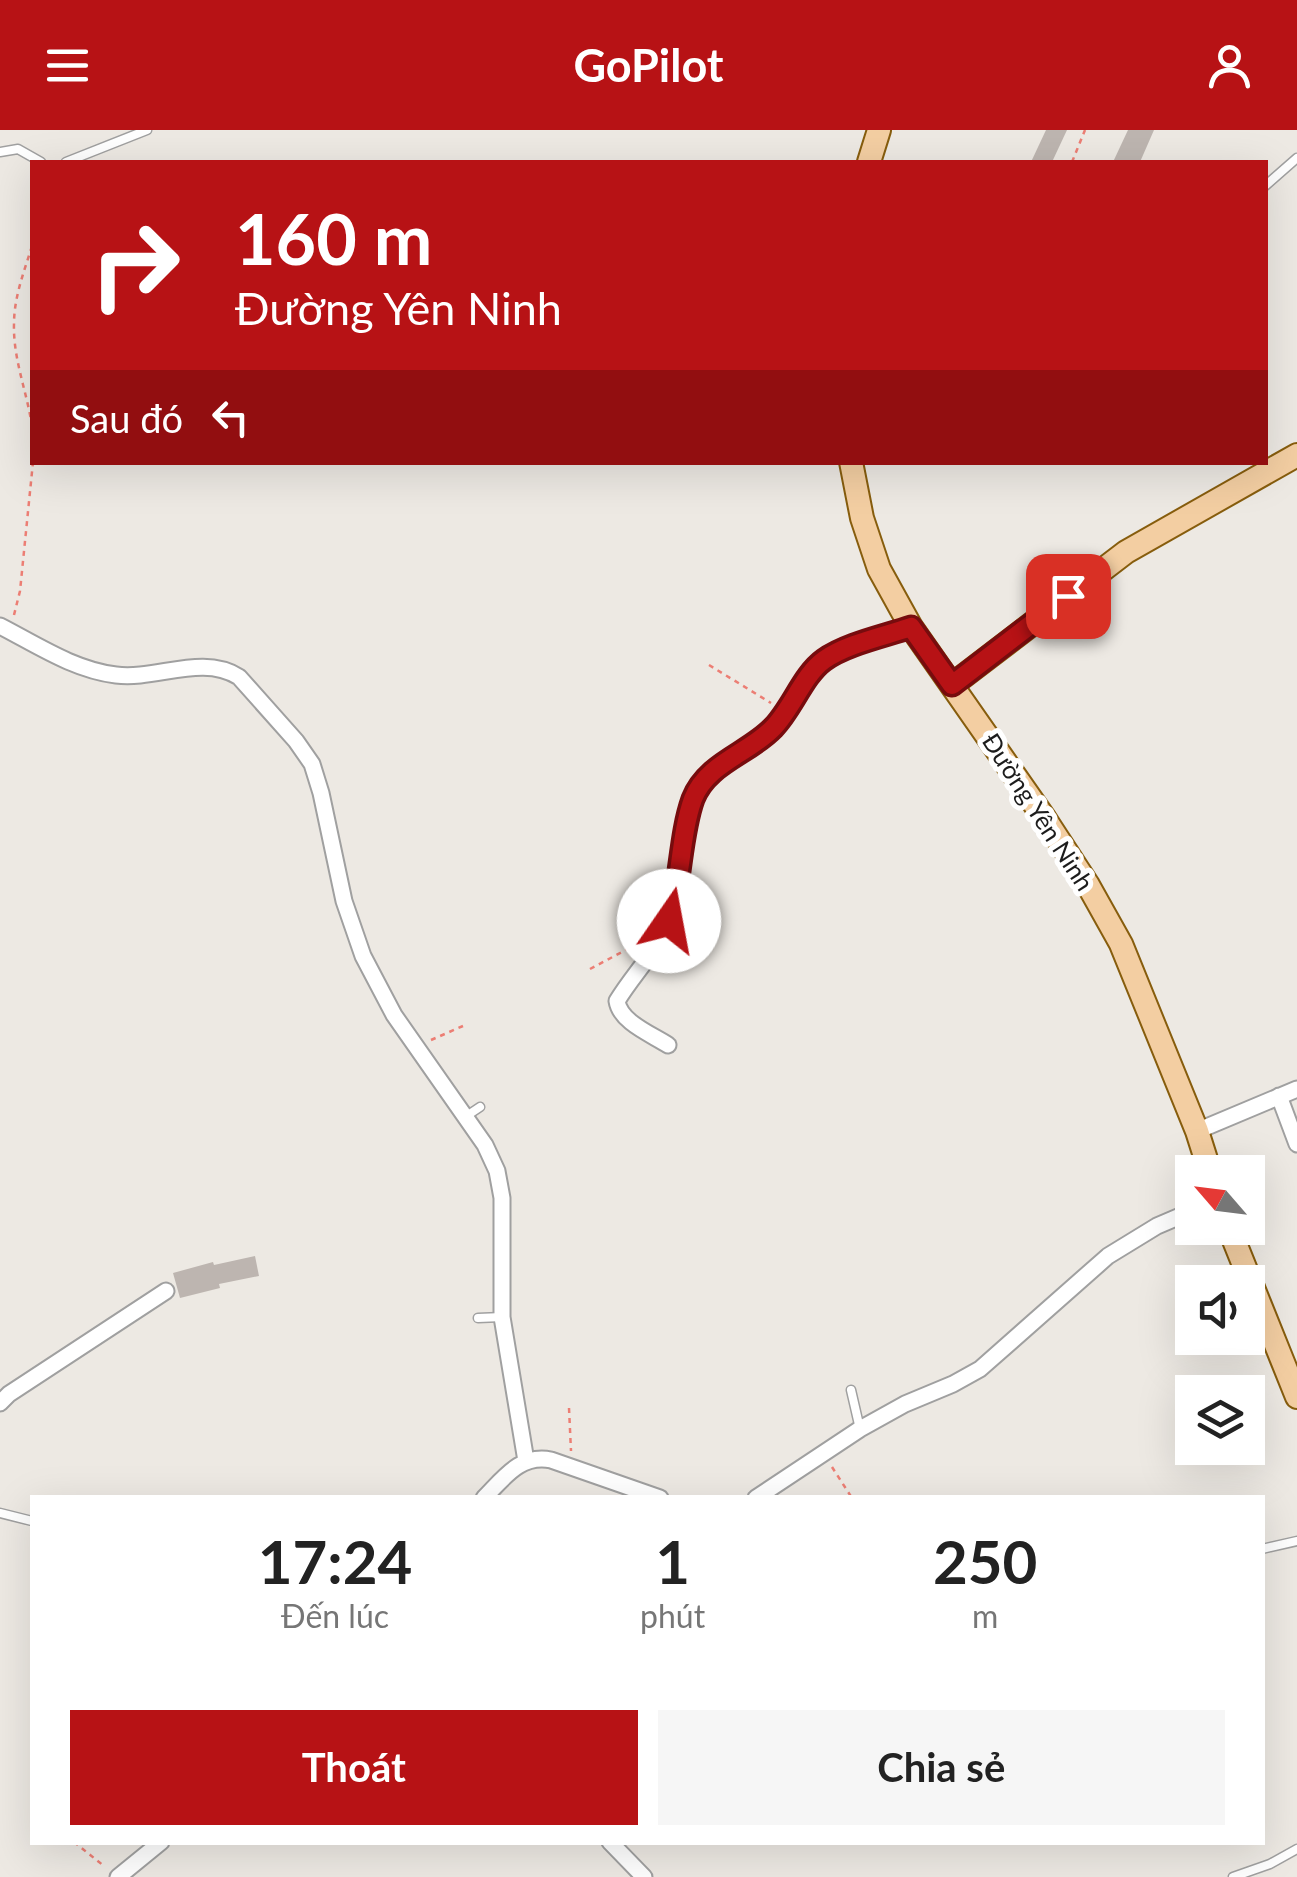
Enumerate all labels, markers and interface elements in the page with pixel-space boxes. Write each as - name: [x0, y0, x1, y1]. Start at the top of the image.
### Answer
- icon: menu: [40, 38, 95, 93]
- text: GoPilot: [573, 38, 724, 92]
- icon: person: [1202, 38, 1257, 93]
- text: 160 m: [235, 196, 432, 280]
- icon: right: [70, 200, 200, 330]
- text: Đường Yên Ninh: [235, 281, 562, 335]
- icon: left: [203, 390, 258, 445]
- text: Sau đó: [70, 395, 183, 441]
- pin: [1026, 554, 1111, 639]
- icon: arrive: [1041, 569, 1096, 624]
- street label: Đường Yên Ninh: [977, 727, 1101, 896]
- position arrow: [617, 869, 721, 973]
- north arrow: [1175, 1155, 1265, 1245]
- map controls: [1175, 1155, 1265, 1465]
- button: sound: [1175, 1265, 1265, 1355]
- button: layers: [1175, 1375, 1265, 1465]
- text: 17:24: [258, 1525, 412, 1597]
- text: 1: [655, 1525, 690, 1597]
- text: 250: [933, 1525, 1037, 1597]
- text: Đến lúc: [281, 1596, 389, 1635]
- text: phút: [640, 1596, 705, 1635]
- text: m: [972, 1596, 998, 1635]
- button: Thoát: [70, 1710, 638, 1825]
- button: Chia sẻ: [658, 1710, 1225, 1825]

